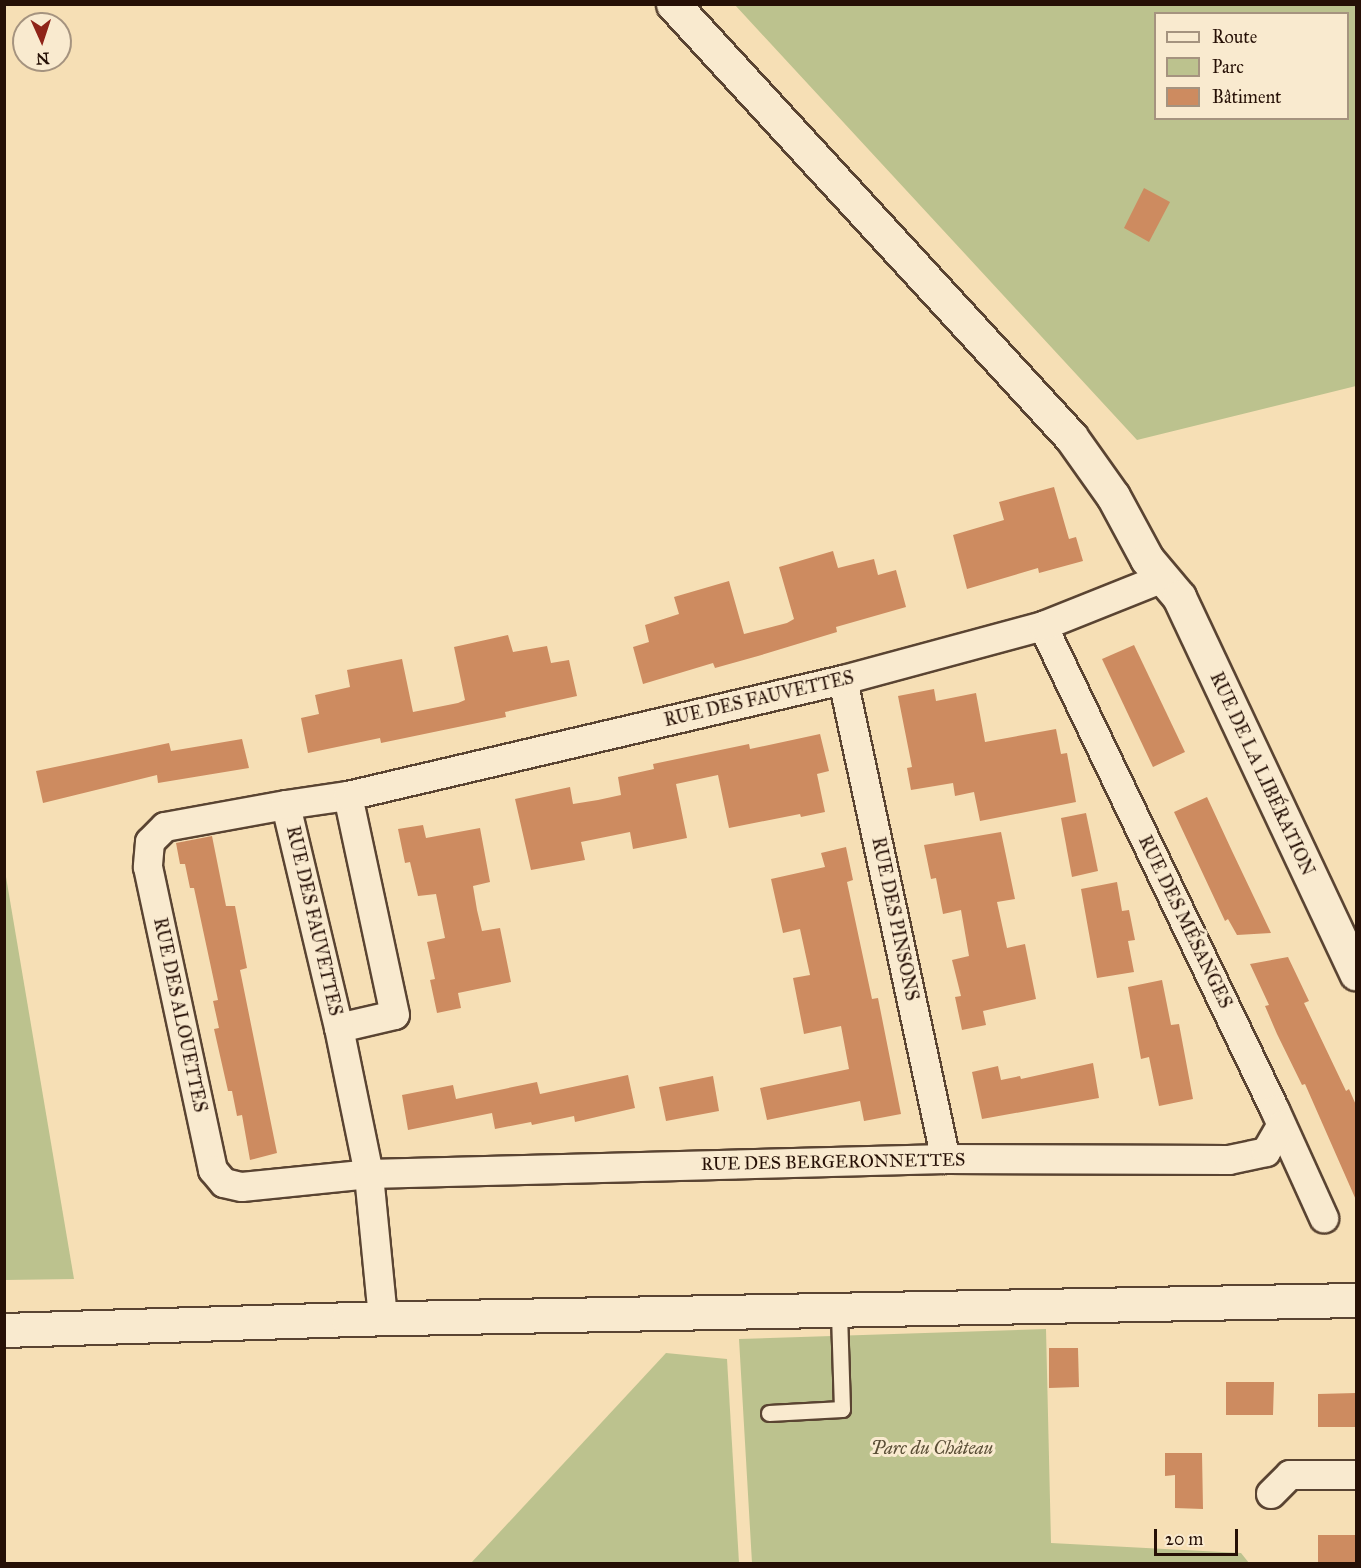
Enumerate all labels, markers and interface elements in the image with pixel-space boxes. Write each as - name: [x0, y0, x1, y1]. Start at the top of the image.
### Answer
- north arrow: [12, 12, 72, 72]
- legend: [1154, 12, 1349, 120]
- text: Route: [1212, 26, 1257, 48]
- text: N: [36, 49, 50, 68]
- text: Parc: [1212, 56, 1244, 78]
- text: Bâtiment: [1212, 86, 1281, 108]
- street label: RUE DES FAUVETTES: [662, 667, 856, 731]
- street label: RUE DE LA LIBÉRATION: [1205, 669, 1319, 879]
- street label: RUE DES FAUVETTES: [282, 824, 346, 1018]
- street label: RUE DES MÉSANGES: [1134, 832, 1236, 1012]
- street label: RUE DES PINSONS: [867, 835, 923, 1003]
- street label: RUE DES ALOUETTES: [149, 916, 211, 1114]
- street label: RUE DES BERGERONNETTES: [701, 1149, 965, 1175]
- park label: Parc du Château: [871, 1437, 993, 1459]
- scale bar: [1157, 1517, 1241, 1555]
- text: 20 m: [1165, 1528, 1203, 1550]

